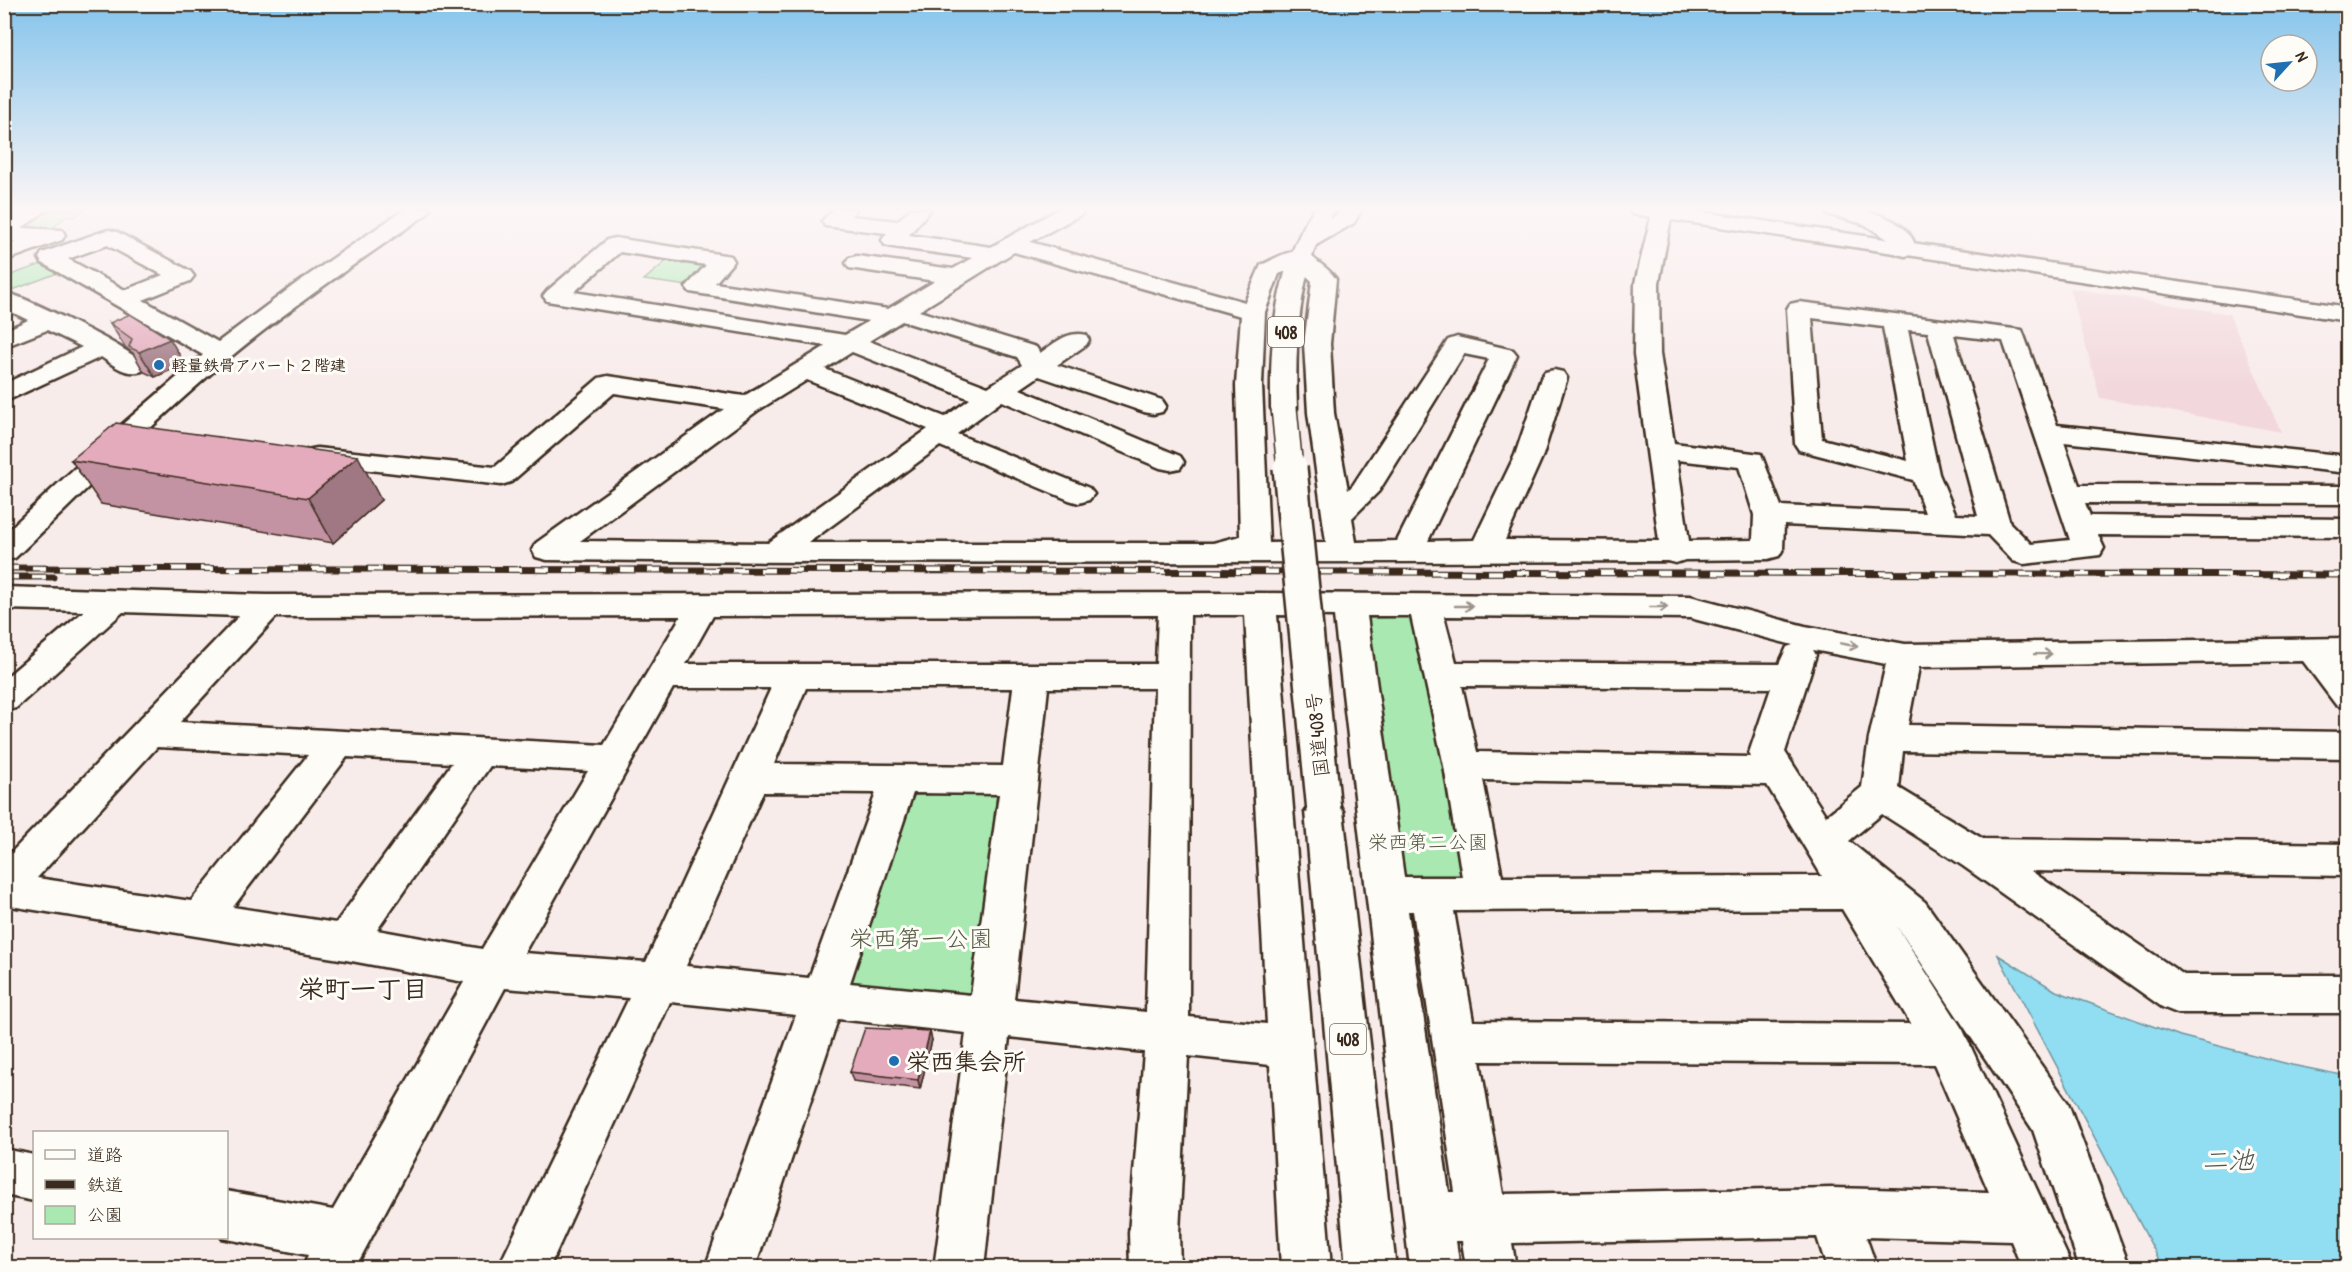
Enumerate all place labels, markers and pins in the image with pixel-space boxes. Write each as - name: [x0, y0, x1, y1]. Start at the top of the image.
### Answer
- place label: 軽量鉄骨アパート２階建: [171, 354, 346, 376]
- marker: 軽量鉄骨アパート２階建: [152, 358, 166, 372]
- place label: 栄西集会所: [906, 1045, 1026, 1077]
- marker: 栄西集会所: [887, 1054, 901, 1068]

